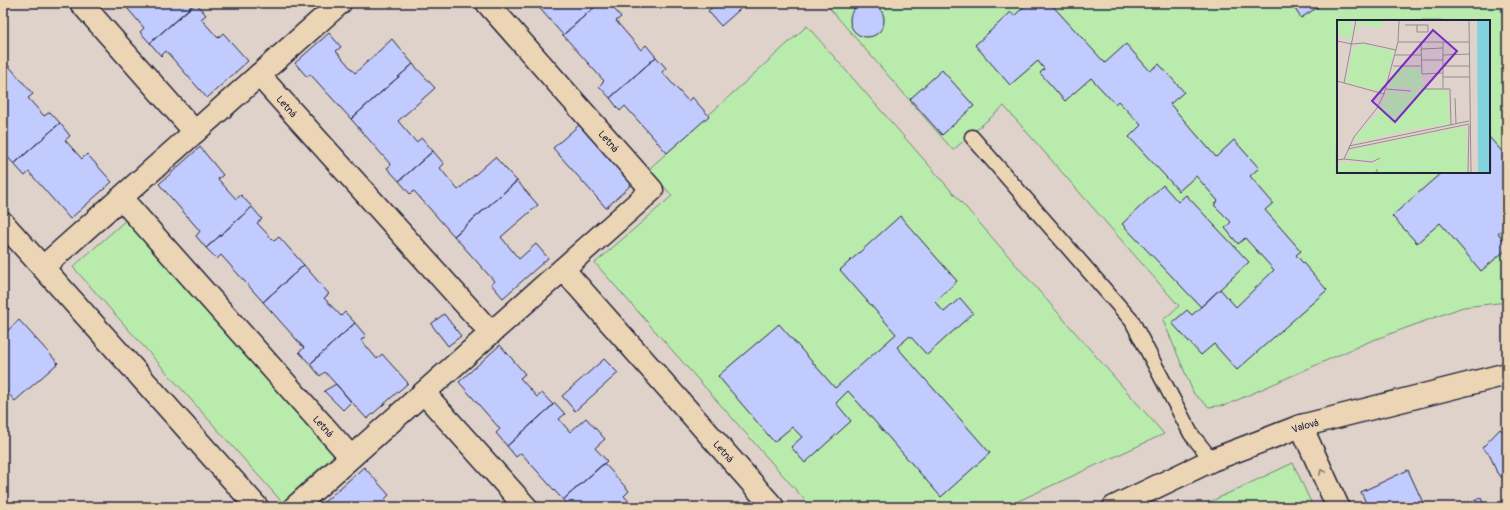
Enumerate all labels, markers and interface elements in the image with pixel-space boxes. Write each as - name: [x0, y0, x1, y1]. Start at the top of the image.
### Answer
- inset map: [1337, 20, 1490, 173]
- street label: Letná: [274, 94, 299, 120]
- street label: Letná: [596, 128, 621, 155]
- street label: Letná: [310, 413, 336, 440]
- street label: Valová: [1290, 417, 1320, 436]
- street label: Letná: [710, 439, 736, 465]
- one-way arrow: [1319, 468, 1327, 476]

